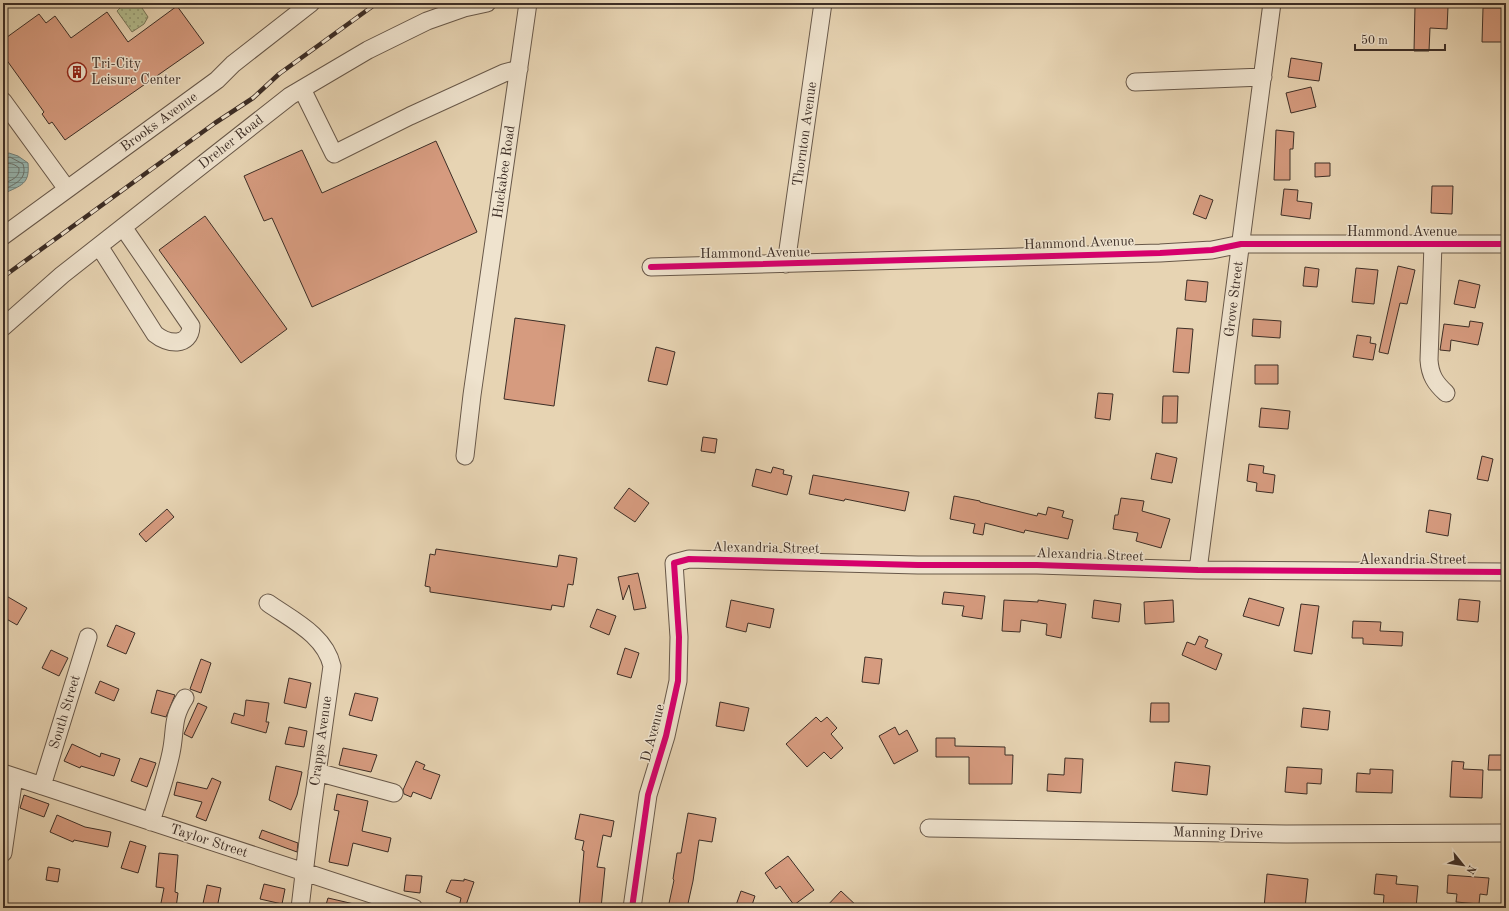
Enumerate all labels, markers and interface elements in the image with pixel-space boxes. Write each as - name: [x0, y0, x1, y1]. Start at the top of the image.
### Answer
- scale bar: [1355, 26, 1445, 52]
- text: 50 m: [1361, 34, 1388, 47]
- place label: Tri-City Leisure Center: [91, 57, 181, 87]
- building icon: Tri-City Leisure Center: [66, 61, 88, 83]
- street label: Thornton Avenue: [791, 81, 819, 187]
- street label: Brooks Avenue: [118, 90, 200, 154]
- street label: Dreher Road: [196, 112, 266, 172]
- street label: Huckabee Road: [491, 124, 517, 220]
- street label: Hammond Avenue: [1347, 225, 1457, 239]
- street label: Hammond Avenue: [1024, 234, 1134, 252]
- street label: Hammond Avenue: [700, 245, 810, 261]
- street label: Grove Street: [1222, 260, 1246, 338]
- street label: Alexandria Street: [712, 540, 820, 556]
- street label: Alexandria Street: [1036, 546, 1144, 564]
- street label: Alexandria Street: [1359, 553, 1467, 567]
- street label: South Street: [47, 673, 83, 751]
- street label: Crapps Avenue: [308, 695, 334, 787]
- street label: D Avenue: [639, 703, 667, 763]
- street label: Taylor Street: [168, 822, 250, 860]
- street label: Manning Drive: [1173, 825, 1263, 841]
- north arrow: [1443, 845, 1483, 885]
- text: N: [1463, 863, 1477, 876]

